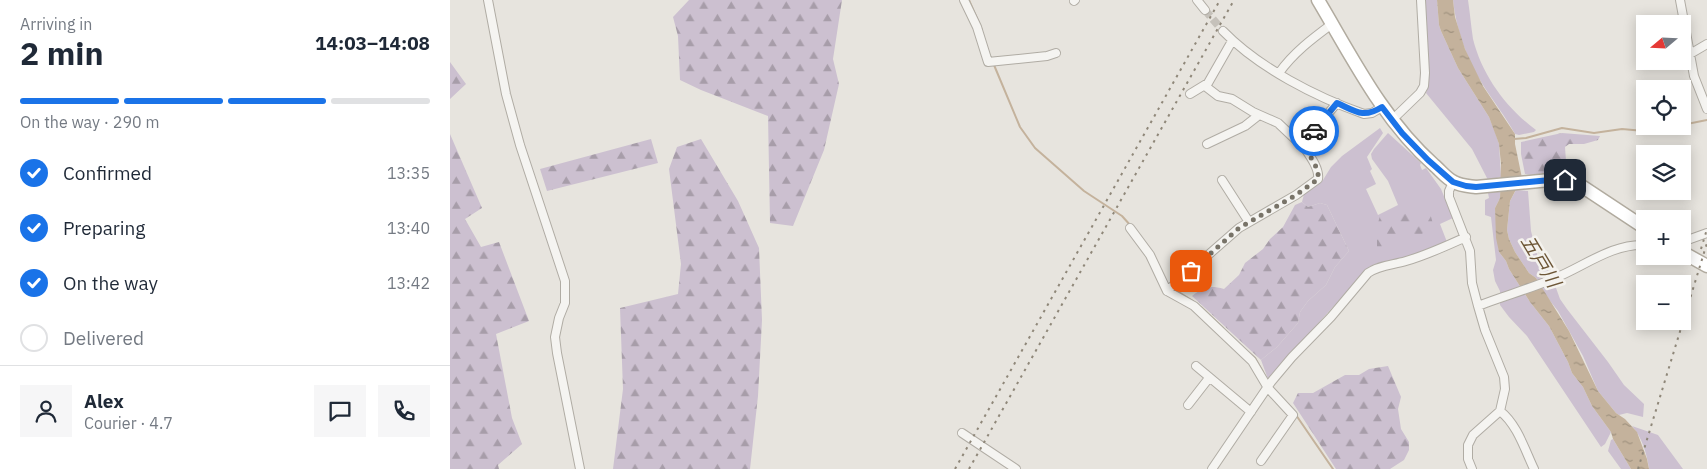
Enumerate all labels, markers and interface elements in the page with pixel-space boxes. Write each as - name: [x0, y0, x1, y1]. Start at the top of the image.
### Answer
- text: Arriving in: [20, 14, 92, 34]
- north arrow: [1636, 15, 1691, 70]
- map controls: [1636, 15, 1691, 330]
- text: 14:03–14:08: [315, 31, 430, 55]
- text: 2 min: [20, 32, 104, 74]
- button: locate: [1636, 80, 1691, 135]
- courier: [1289, 106, 1339, 156]
- text: On the way · 290 m: [20, 112, 159, 132]
- icon: car: [1300, 117, 1328, 145]
- button: layers: [1636, 145, 1691, 200]
- icon: check: [20, 159, 48, 187]
- pin: [1544, 159, 1586, 201]
- text: Confirmed: [63, 161, 152, 185]
- text: 13:35: [387, 163, 430, 183]
- icon: home: [1551, 166, 1579, 194]
- button: +: [1636, 210, 1691, 265]
- icon: check: [20, 214, 48, 242]
- text: Preparing: [63, 216, 145, 240]
- text: 13:40: [387, 218, 430, 238]
- water label: 五戸川: [1516, 230, 1567, 293]
- pin: [1170, 250, 1212, 292]
- icon: bag: [1177, 257, 1205, 285]
- icon: check: [20, 269, 48, 297]
- text: On the way: [63, 271, 158, 295]
- text: 13:42: [387, 273, 430, 293]
- button: −: [1636, 275, 1691, 330]
- text: Delivered: [63, 326, 144, 350]
- button: person: [20, 385, 72, 437]
- button: chat: [314, 385, 366, 437]
- button: phone: [378, 385, 430, 437]
- text: Alex: [84, 389, 124, 413]
- text: Courier · 4.7: [84, 413, 173, 433]

